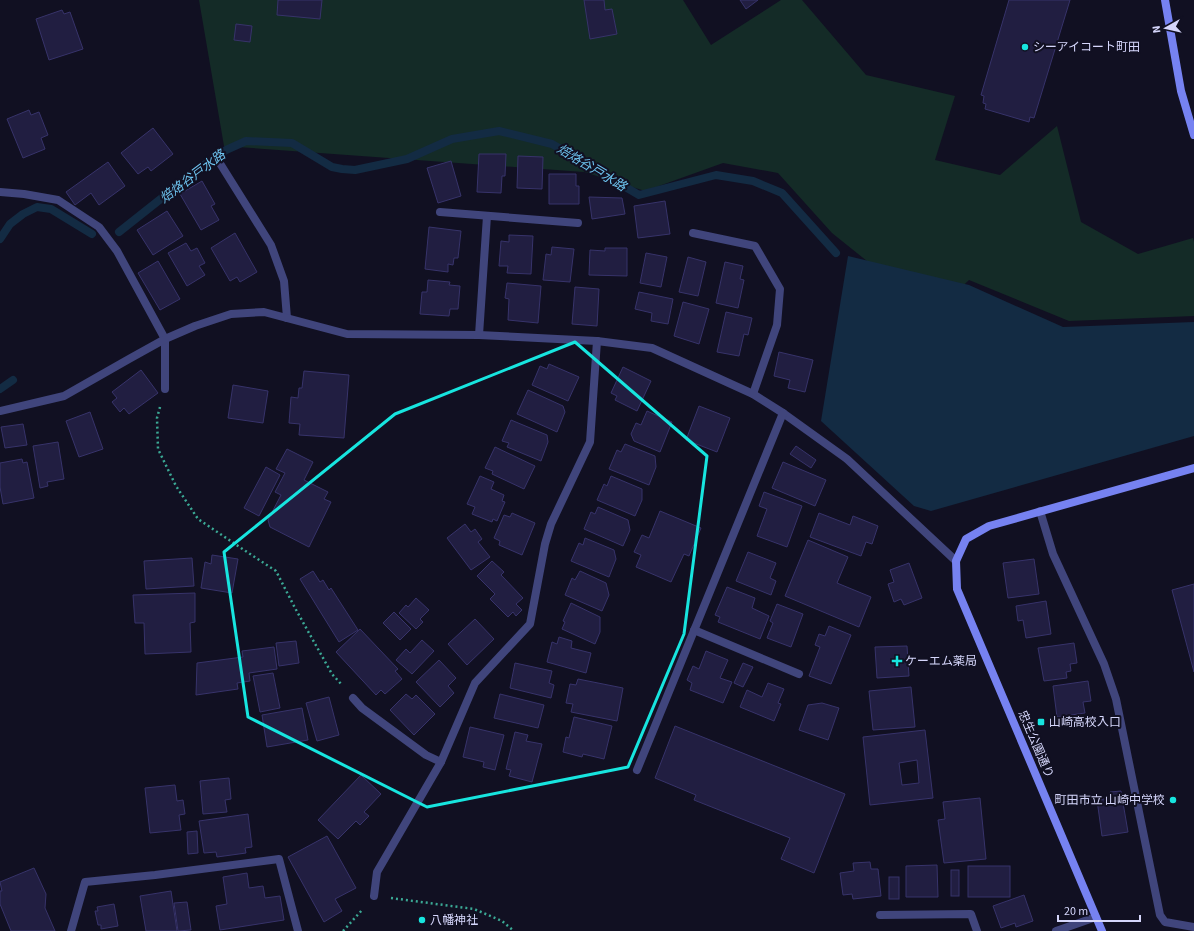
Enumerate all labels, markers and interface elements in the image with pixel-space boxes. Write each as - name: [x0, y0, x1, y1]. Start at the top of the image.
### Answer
- north arrow: [1146, 8, 1186, 48]
- text: N: [1149, 25, 1165, 34]
- place label: シーアイコート町田: [1033, 39, 1140, 56]
- marker: シーアイコート町田: [1020, 42, 1030, 52]
- water label: 焙烙谷戸水路: [553, 140, 630, 196]
- water label: 焙烙谷戸水路: [156, 146, 230, 207]
- place label: ケーエム薬局: [905, 653, 977, 670]
- marker: ケーエム薬局: [892, 656, 902, 666]
- street label: 忠生公園通り: [1014, 708, 1057, 781]
- place label: 山崎高校入口: [1049, 714, 1121, 731]
- marker: 山崎高校入口: [1036, 717, 1046, 727]
- place label: 町田市立 山崎中学校: [1055, 792, 1165, 809]
- marker: 町田市立 山崎中学校: [1168, 795, 1178, 805]
- scale bar: [1058, 897, 1140, 923]
- text: 20 m: [1064, 903, 1088, 920]
- place label: 八幡神社: [430, 912, 478, 929]
- marker: 八幡神社: [417, 915, 427, 925]

